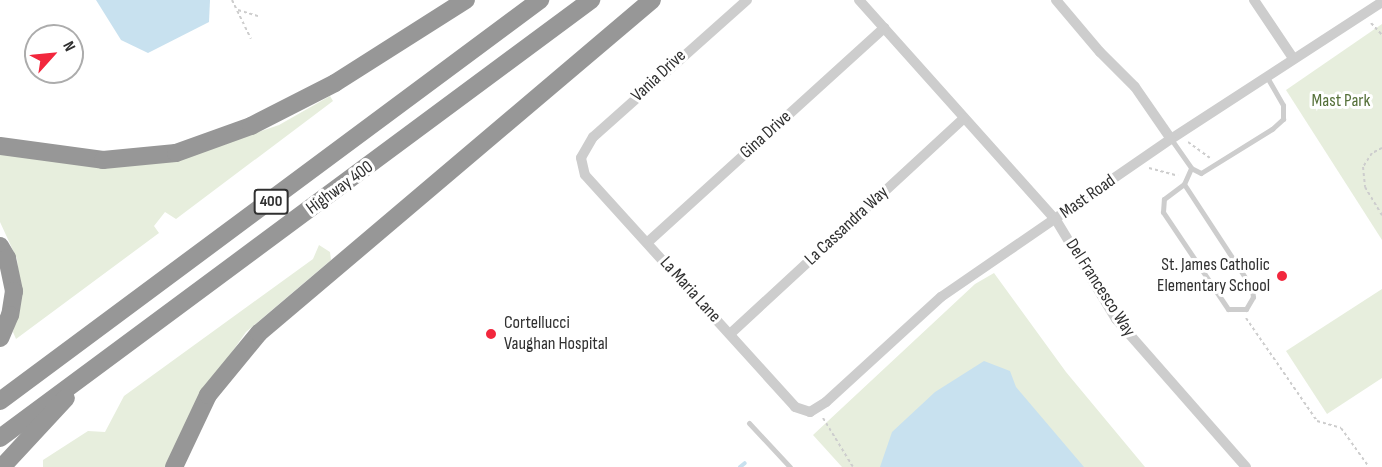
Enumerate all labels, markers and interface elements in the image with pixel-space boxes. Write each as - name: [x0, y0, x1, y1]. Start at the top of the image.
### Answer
- north arrow: [24, 24, 84, 84]
- text: N: [58, 38, 79, 55]
- street label: Vania Drive: [627, 45, 691, 107]
- park label: Mast Park: [1312, 90, 1370, 112]
- street label: Gina Drive: [736, 106, 796, 164]
- street label: Highway 400: [302, 157, 378, 219]
- street label: Mast Road: [1056, 170, 1120, 224]
- street label: La Cassandra Way: [801, 182, 893, 270]
- road number: 400: [253, 189, 289, 215]
- street label: Del Francesco Way: [1060, 235, 1140, 341]
- street label: La Maria Lane: [655, 253, 725, 327]
- place label: St. James Catholic Elementary School: [1157, 255, 1270, 298]
- marker: St. James Catholic Elementary School: [1275, 269, 1289, 283]
- place label: Cortellucci Vaughan Hospital: [504, 313, 608, 356]
- marker: Cortellucci Vaughan Hospital: [482, 325, 500, 343]

